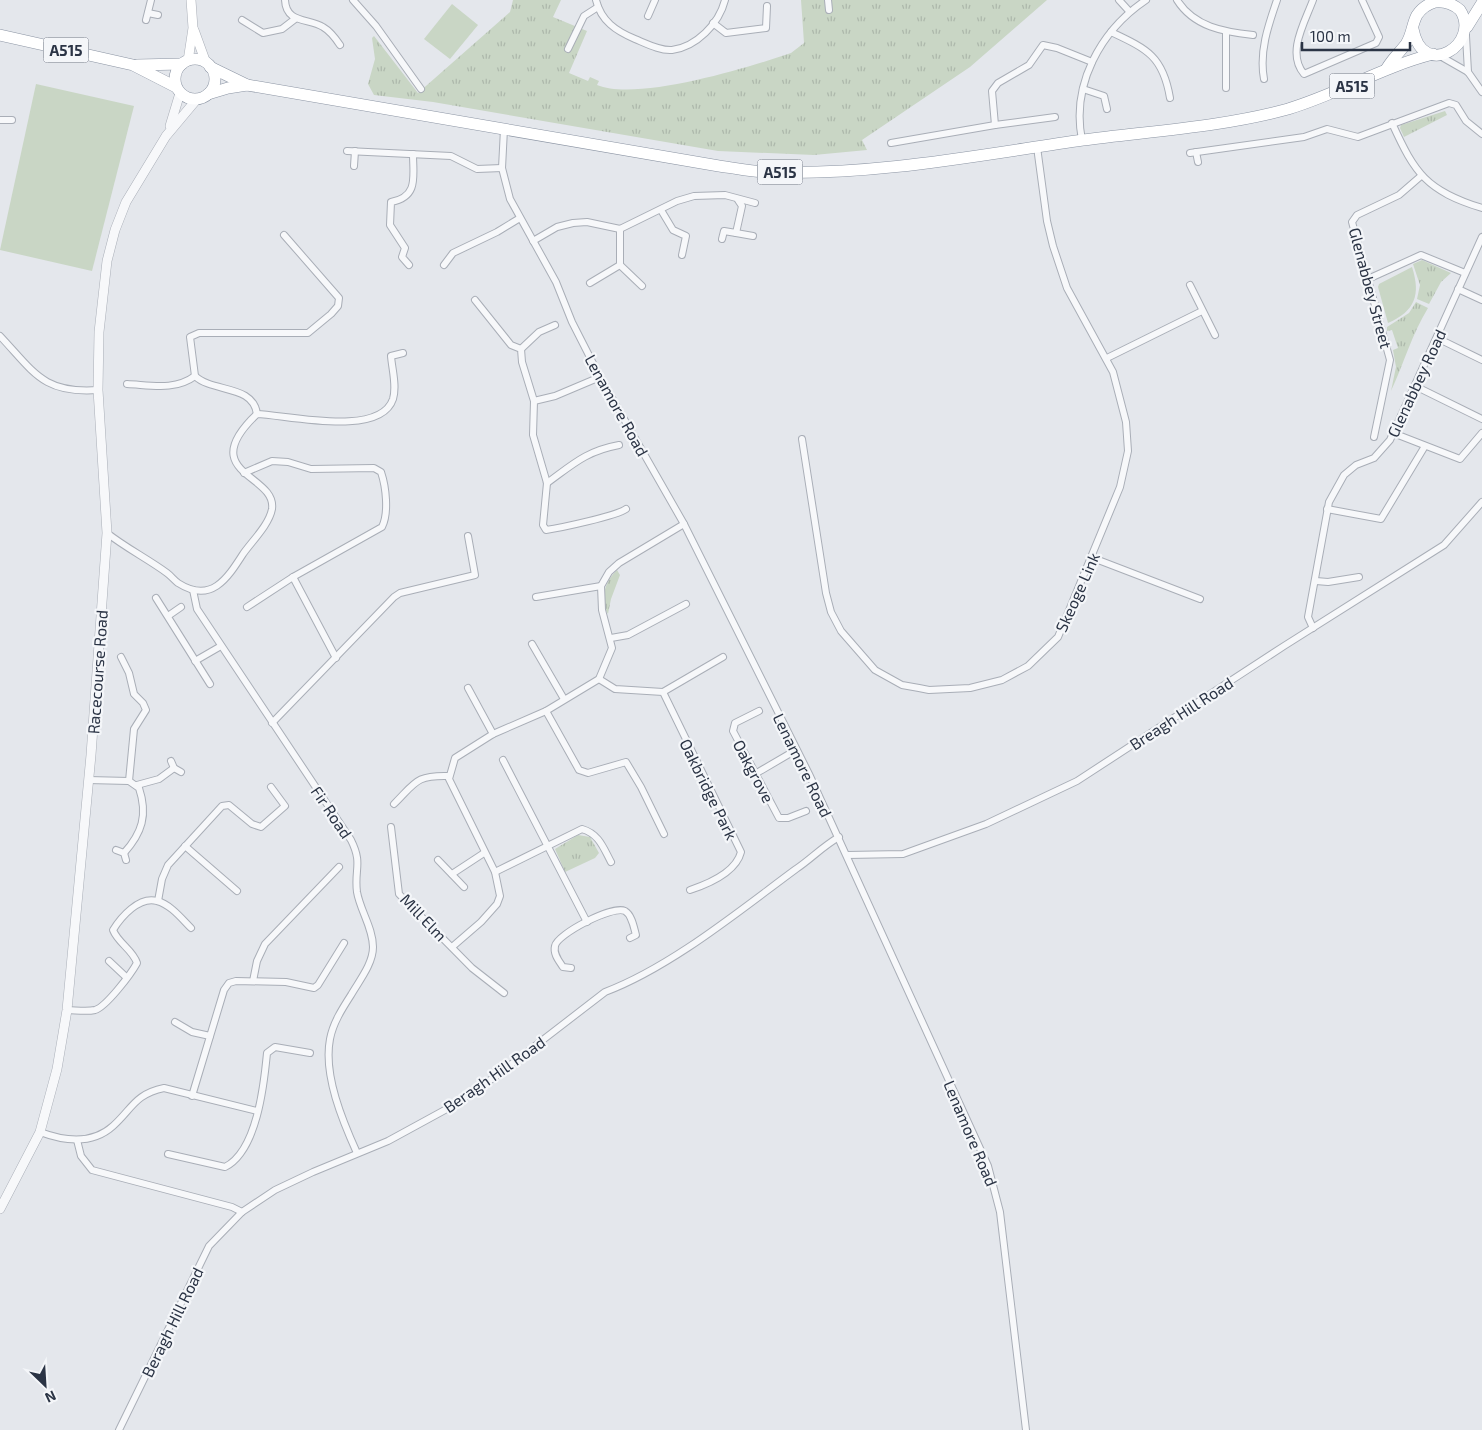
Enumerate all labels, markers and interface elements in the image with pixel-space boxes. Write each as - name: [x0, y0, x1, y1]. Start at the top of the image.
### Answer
- scale bar: [1302, 20, 1410, 52]
- text: 100 m: [1310, 27, 1351, 45]
- road number: A515: [44, 38, 88, 62]
- road number: A515: [1330, 74, 1374, 98]
- road number: A515: [758, 160, 802, 184]
- street label: Glenabbey Street: [1346, 225, 1396, 351]
- street label: Glenabbey Road: [1383, 326, 1449, 440]
- street label: Lenamore Road: [581, 351, 653, 459]
- street label: Skeoge Link: [1051, 549, 1103, 635]
- street label: Racecourse Road: [83, 609, 111, 735]
- street label: Breagh Hill Road: [1126, 672, 1236, 754]
- street label: Lenamore Road: [770, 710, 836, 820]
- street label: Oakbridge Park: [676, 735, 742, 843]
- street label: Oakgrove: [729, 736, 779, 806]
- street label: Fir Road: [308, 782, 356, 842]
- street label: Mill Elm: [397, 889, 451, 945]
- street label: Beragh Hill Road: [440, 1032, 548, 1116]
- street label: Lenamore Road: [940, 1077, 1002, 1189]
- street label: Beragh Hill Road: [137, 1264, 207, 1380]
- north arrow: [20, 1360, 70, 1410]
- text: N: [43, 1387, 59, 1407]

